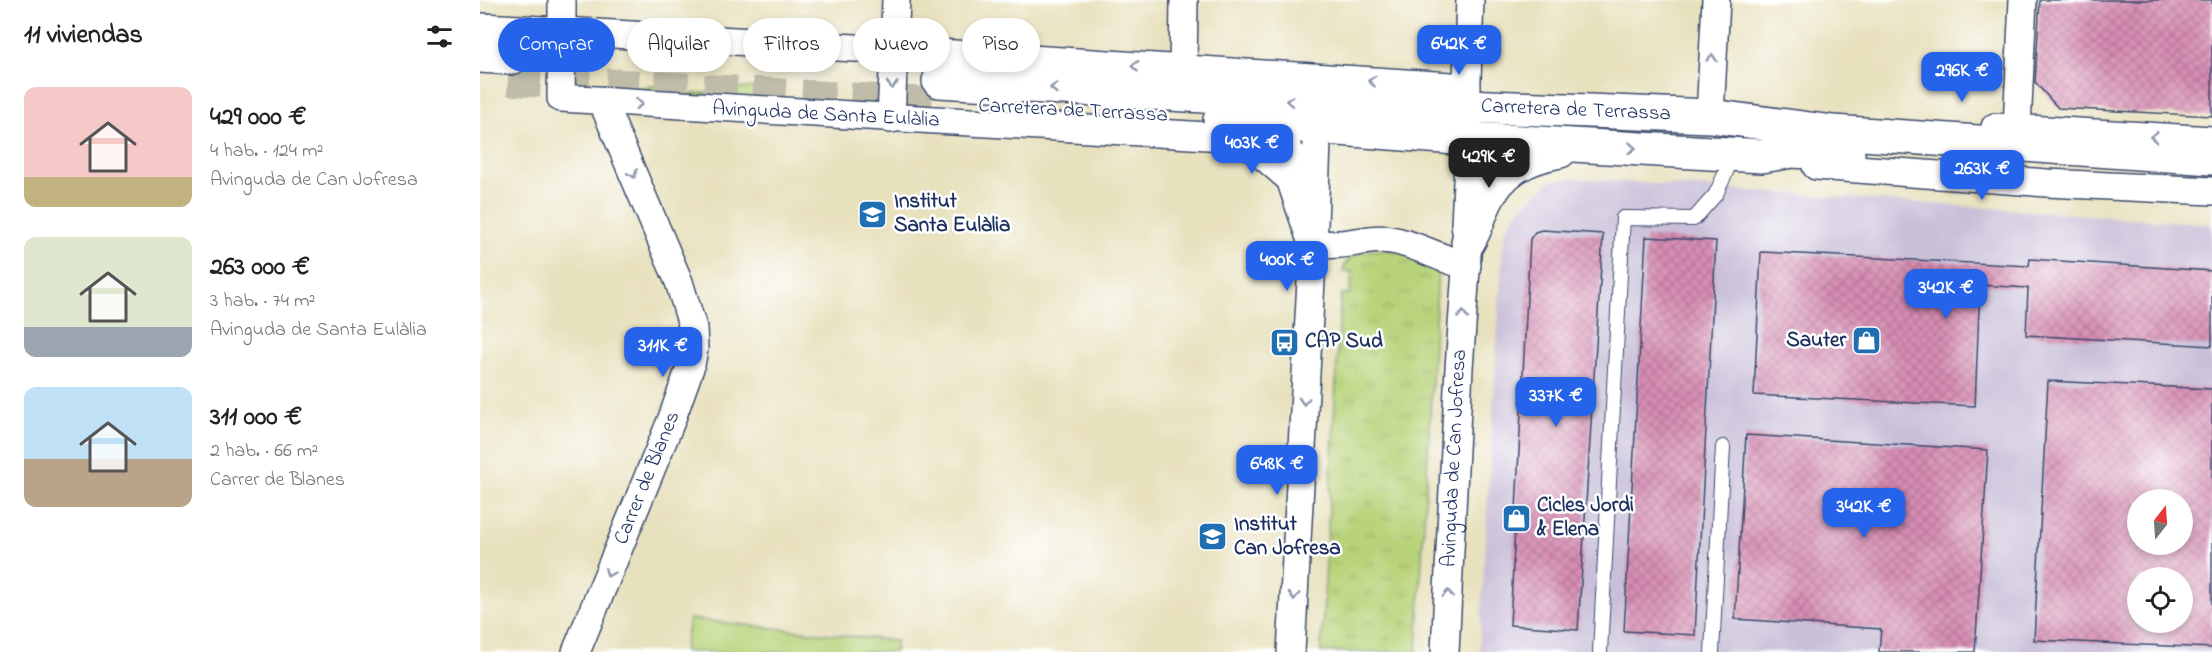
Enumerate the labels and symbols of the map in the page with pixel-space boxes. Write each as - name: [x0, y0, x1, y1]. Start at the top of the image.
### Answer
- pin: 642K €: [1410, 25, 1508, 76]
- pin: 296K €: [1913, 52, 2011, 103]
- one-way arrow: [1705, 53, 1718, 62]
- one-way arrow: [1131, 60, 1140, 73]
- one-way arrow: [1367, 75, 1376, 88]
- one-way arrow: [886, 80, 899, 89]
- one-way arrow: [1049, 81, 1058, 94]
- street label: Carretera de Terrassa: [977, 91, 1169, 131]
- street label: Carretera de Terrassa: [1480, 92, 1672, 129]
- street label: Avinguda de Santa Eulàlia: [711, 94, 940, 138]
- one-way arrow: [1286, 95, 1295, 108]
- one-way arrow: [635, 97, 644, 110]
- pin: 403K €: [1203, 124, 1301, 175]
- one-way arrow: [2149, 130, 2158, 143]
- pin: 429K €: [1440, 138, 1538, 189]
- one-way arrow: [1627, 141, 1637, 154]
- pin: 263K €: [1933, 150, 2031, 201]
- one-way arrow: [626, 168, 638, 179]
- place label: Institut Santa Eulàlia: [894, 187, 1010, 241]
- school or university icon: Institut Santa Eulàlia: [857, 198, 889, 230]
- pin: 400K €: [1238, 241, 1336, 292]
- pin: 342K €: [1897, 269, 1995, 320]
- one-way arrow: [1456, 310, 1469, 319]
- shop icon: Sauter: [1851, 325, 1883, 357]
- bus stop icon: CAP Sud: [1268, 326, 1300, 358]
- place label: Sauter: [1786, 326, 1846, 356]
- pin: 311K €: [614, 327, 712, 378]
- place label: CAP Sud: [1305, 327, 1383, 357]
- street label: Avinguda de Can Jofresa: [1434, 348, 1475, 568]
- pin: 337K €: [1507, 377, 1605, 428]
- one-way arrow: [1298, 396, 1311, 405]
- street label: Carrer de Blanes: [607, 407, 688, 549]
- pin: 648K €: [1228, 445, 1326, 496]
- pin: 342K €: [1815, 488, 1913, 539]
- north arrow: [2127, 489, 2193, 555]
- place label: Cicles Jordi & Elena: [1536, 491, 1634, 545]
- shop icon: Cicles Jordi & Elena: [1500, 502, 1532, 534]
- place label: Institut Can Jofresa: [1234, 510, 1341, 564]
- school or university icon: Institut Can Jofresa: [1197, 521, 1229, 553]
- one-way arrow: [604, 566, 616, 577]
- one-way arrow: [1441, 589, 1454, 598]
- one-way arrow: [1288, 591, 1301, 600]

